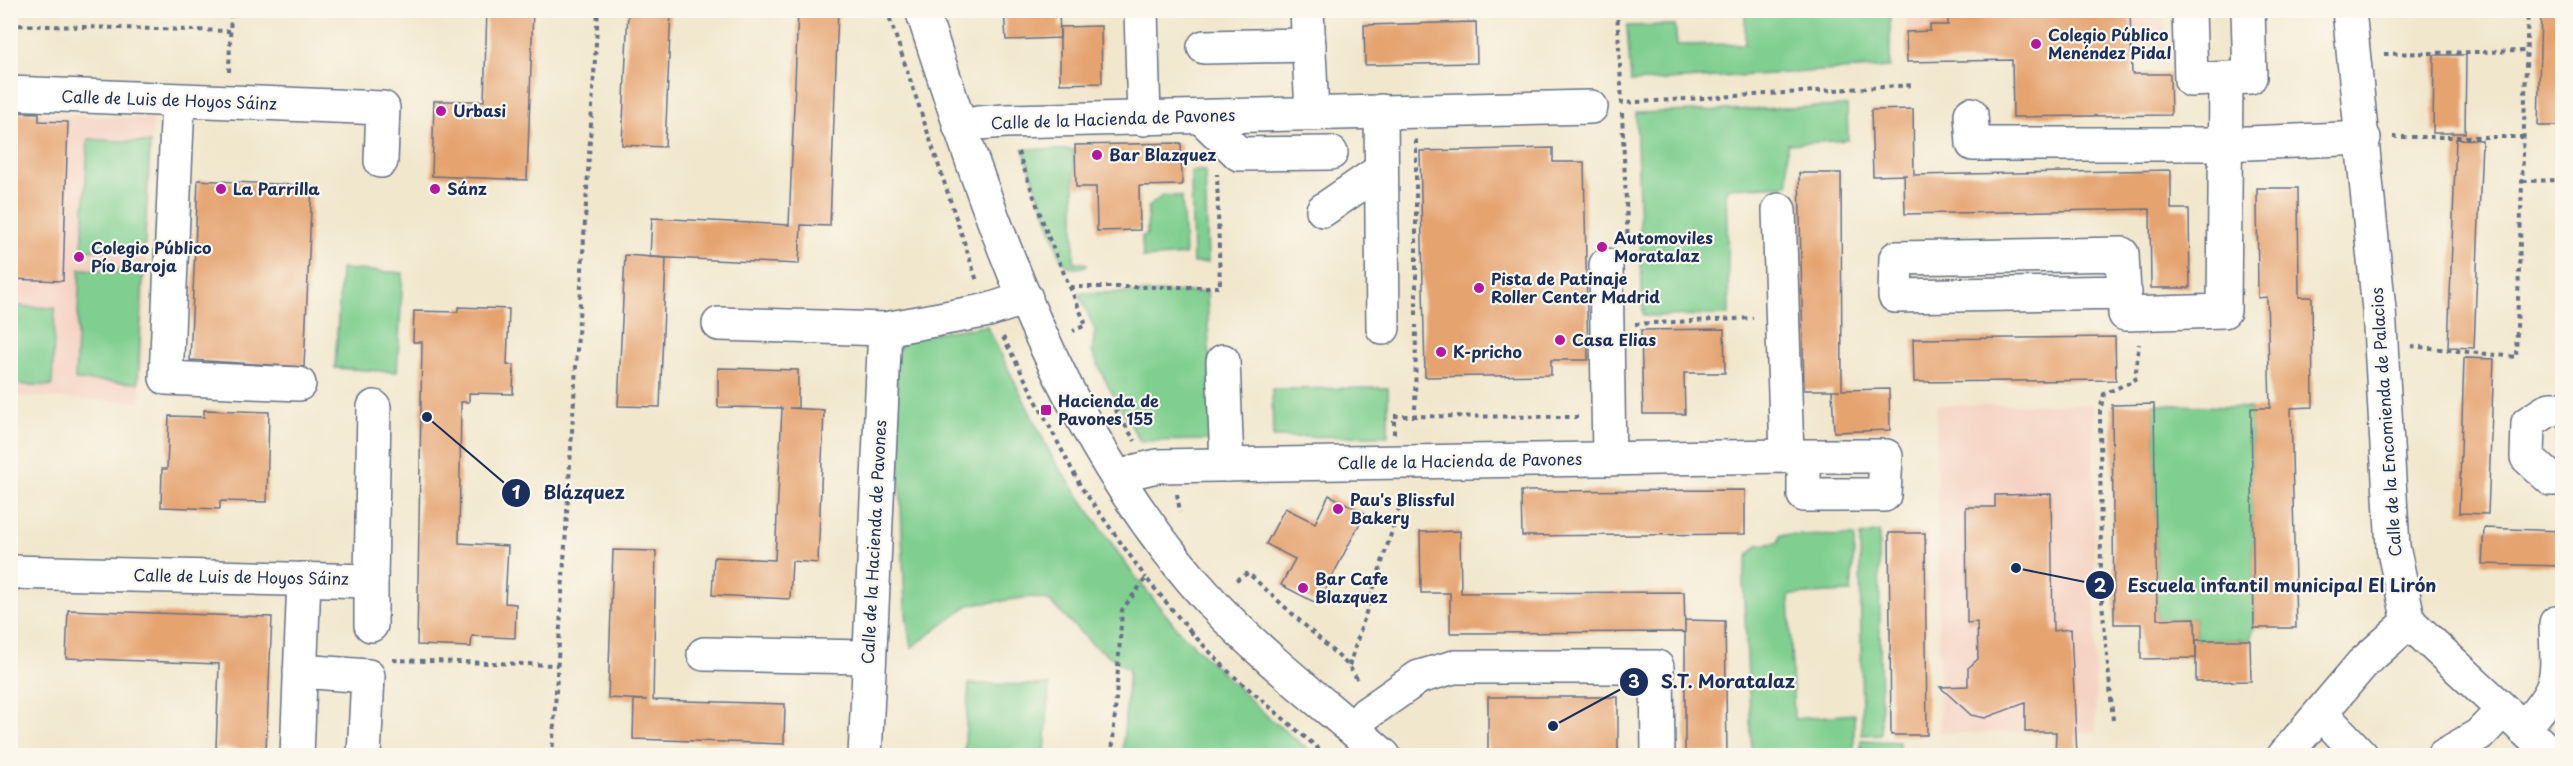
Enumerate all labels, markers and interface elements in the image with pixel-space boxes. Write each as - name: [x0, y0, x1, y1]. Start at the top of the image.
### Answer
- place label: Colegio Público Menéndez Pidal: [2048, 22, 2171, 64]
- marker: Colegio Público Menéndez Pidal: [2029, 37, 2043, 51]
- street label: Calle de Luis de Hoyos Sáinz: [61, 83, 278, 115]
- place label: Urbasi: [453, 98, 506, 122]
- street label: Calle de la Hacienda de Pavones: [990, 102, 1236, 134]
- marker: Urbasi: [434, 104, 448, 118]
- place label: Bar Blazquez: [1109, 142, 1217, 166]
- marker: Bar Blazquez: [1090, 148, 1104, 162]
- place label: La Parrilla: [233, 176, 320, 200]
- place label: Sánz: [447, 176, 487, 200]
- marker: La Parrilla: [214, 182, 228, 196]
- marker: Sánz: [428, 182, 442, 196]
- place label: Automoviles Moratalaz: [1614, 225, 1713, 267]
- place label: Colegio Público Pío Baroja: [91, 235, 211, 277]
- marker: Automoviles Moratalaz: [1595, 240, 1609, 254]
- marker: Colegio Público Pío Baroja: [72, 250, 86, 264]
- place label: Pista de Patinaje Roller Center Madrid: [1491, 266, 1660, 308]
- marker: Pista de Patinaje Roller Center Madrid: [1472, 281, 1486, 295]
- street label: Calle de la Encomienda de Palacios: [2364, 287, 2406, 558]
- place label: Casa Elias: [1572, 327, 1657, 351]
- marker: Casa Elias: [1553, 333, 1567, 347]
- place label: K-pricho: [1453, 339, 1522, 363]
- marker: K-pricho: [1434, 345, 1448, 359]
- place label: Hacienda de Pavones 155: [1058, 388, 1159, 430]
- marker: Hacienda de Pavones 155: [1039, 403, 1053, 417]
- street label: Calle de la Hacienda de Pavones: [855, 419, 891, 665]
- street label: Calle de la Hacienda de Pavones: [1337, 446, 1583, 474]
- callout: Blázquez: [501, 475, 636, 511]
- text: 1: [512, 478, 521, 505]
- text: Blázquez: [543, 478, 625, 505]
- place label: Pau's Blissful Bakery: [1350, 487, 1454, 529]
- marker: Pau's Blissful Bakery: [1331, 502, 1345, 516]
- street label: Calle de Luis de Hoyos Sáinz: [133, 562, 349, 590]
- place label: Bar Cafe Blazquez: [1315, 566, 1389, 608]
- callout: Escuela infantil municipal El Lirón: [2085, 567, 2450, 603]
- text: 2: [2094, 571, 2107, 598]
- text: Escuela infantil municipal El Lirón: [2128, 571, 2436, 598]
- marker: Bar Cafe Blazquez: [1296, 581, 1310, 595]
- callout: S.T. Moratalaz: [1619, 664, 1808, 700]
- text: 3: [1628, 667, 1640, 694]
- text: S.T. Moratalaz: [1661, 667, 1795, 694]

